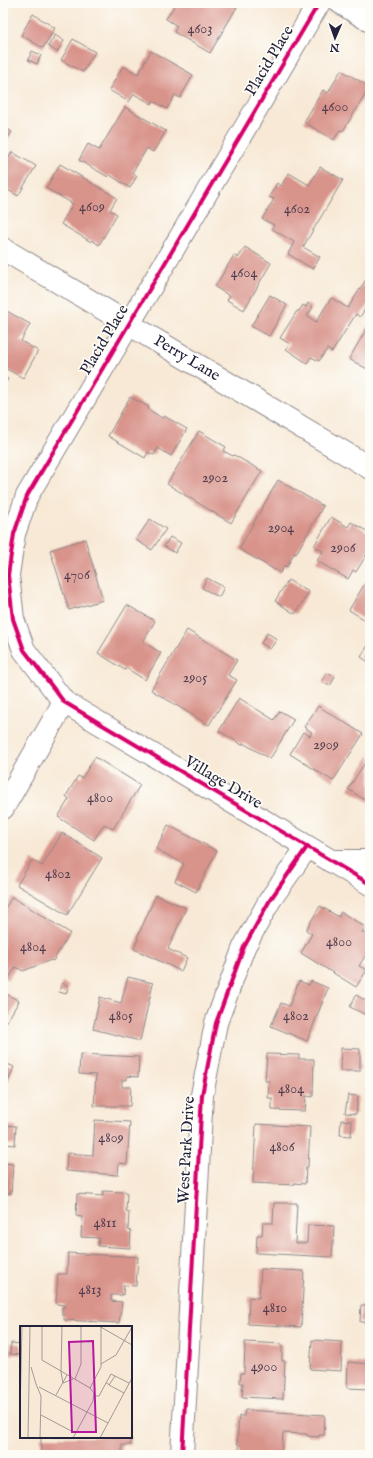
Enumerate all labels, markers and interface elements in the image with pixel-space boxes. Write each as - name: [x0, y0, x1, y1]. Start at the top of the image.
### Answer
- north arrow: [315, 18, 355, 58]
- house number: 4603: [188, 20, 212, 38]
- street label: Placid Place: [241, 22, 299, 100]
- text: N: [329, 40, 341, 54]
- house number: 4600: [322, 98, 348, 116]
- house number: 4609: [79, 198, 105, 216]
- house number: 4602: [284, 200, 311, 218]
- house number: 4604: [231, 264, 257, 282]
- street label: Placid Place: [76, 301, 134, 379]
- street label: Perry Lane: [150, 331, 224, 386]
- house number: 2902: [202, 469, 228, 487]
- house number: 2904: [268, 519, 294, 537]
- house number: 2906: [330, 539, 357, 557]
- house number: 4706: [64, 566, 91, 584]
- house number: 2905: [183, 669, 207, 687]
- house number: 2909: [313, 736, 339, 754]
- street label: Village Drive: [180, 751, 266, 814]
- house number: 4800: [87, 789, 113, 807]
- house number: 4802: [45, 865, 71, 883]
- house number: 4800: [326, 933, 352, 951]
- house number: 4804: [20, 938, 46, 956]
- house number: 4805: [109, 1007, 133, 1025]
- house number: 4802: [283, 1007, 309, 1025]
- house number: 4804: [278, 1080, 304, 1098]
- street label: West Park Drive: [174, 1096, 200, 1204]
- house number: 4809: [98, 1129, 124, 1147]
- house number: 4806: [269, 1138, 296, 1156]
- house number: 4811: [94, 1214, 116, 1232]
- house number: 4813: [79, 1281, 101, 1299]
- house number: 4810: [263, 1299, 287, 1317]
- inset map: [20, 1326, 132, 1438]
- house number: 4900: [251, 1358, 277, 1376]

